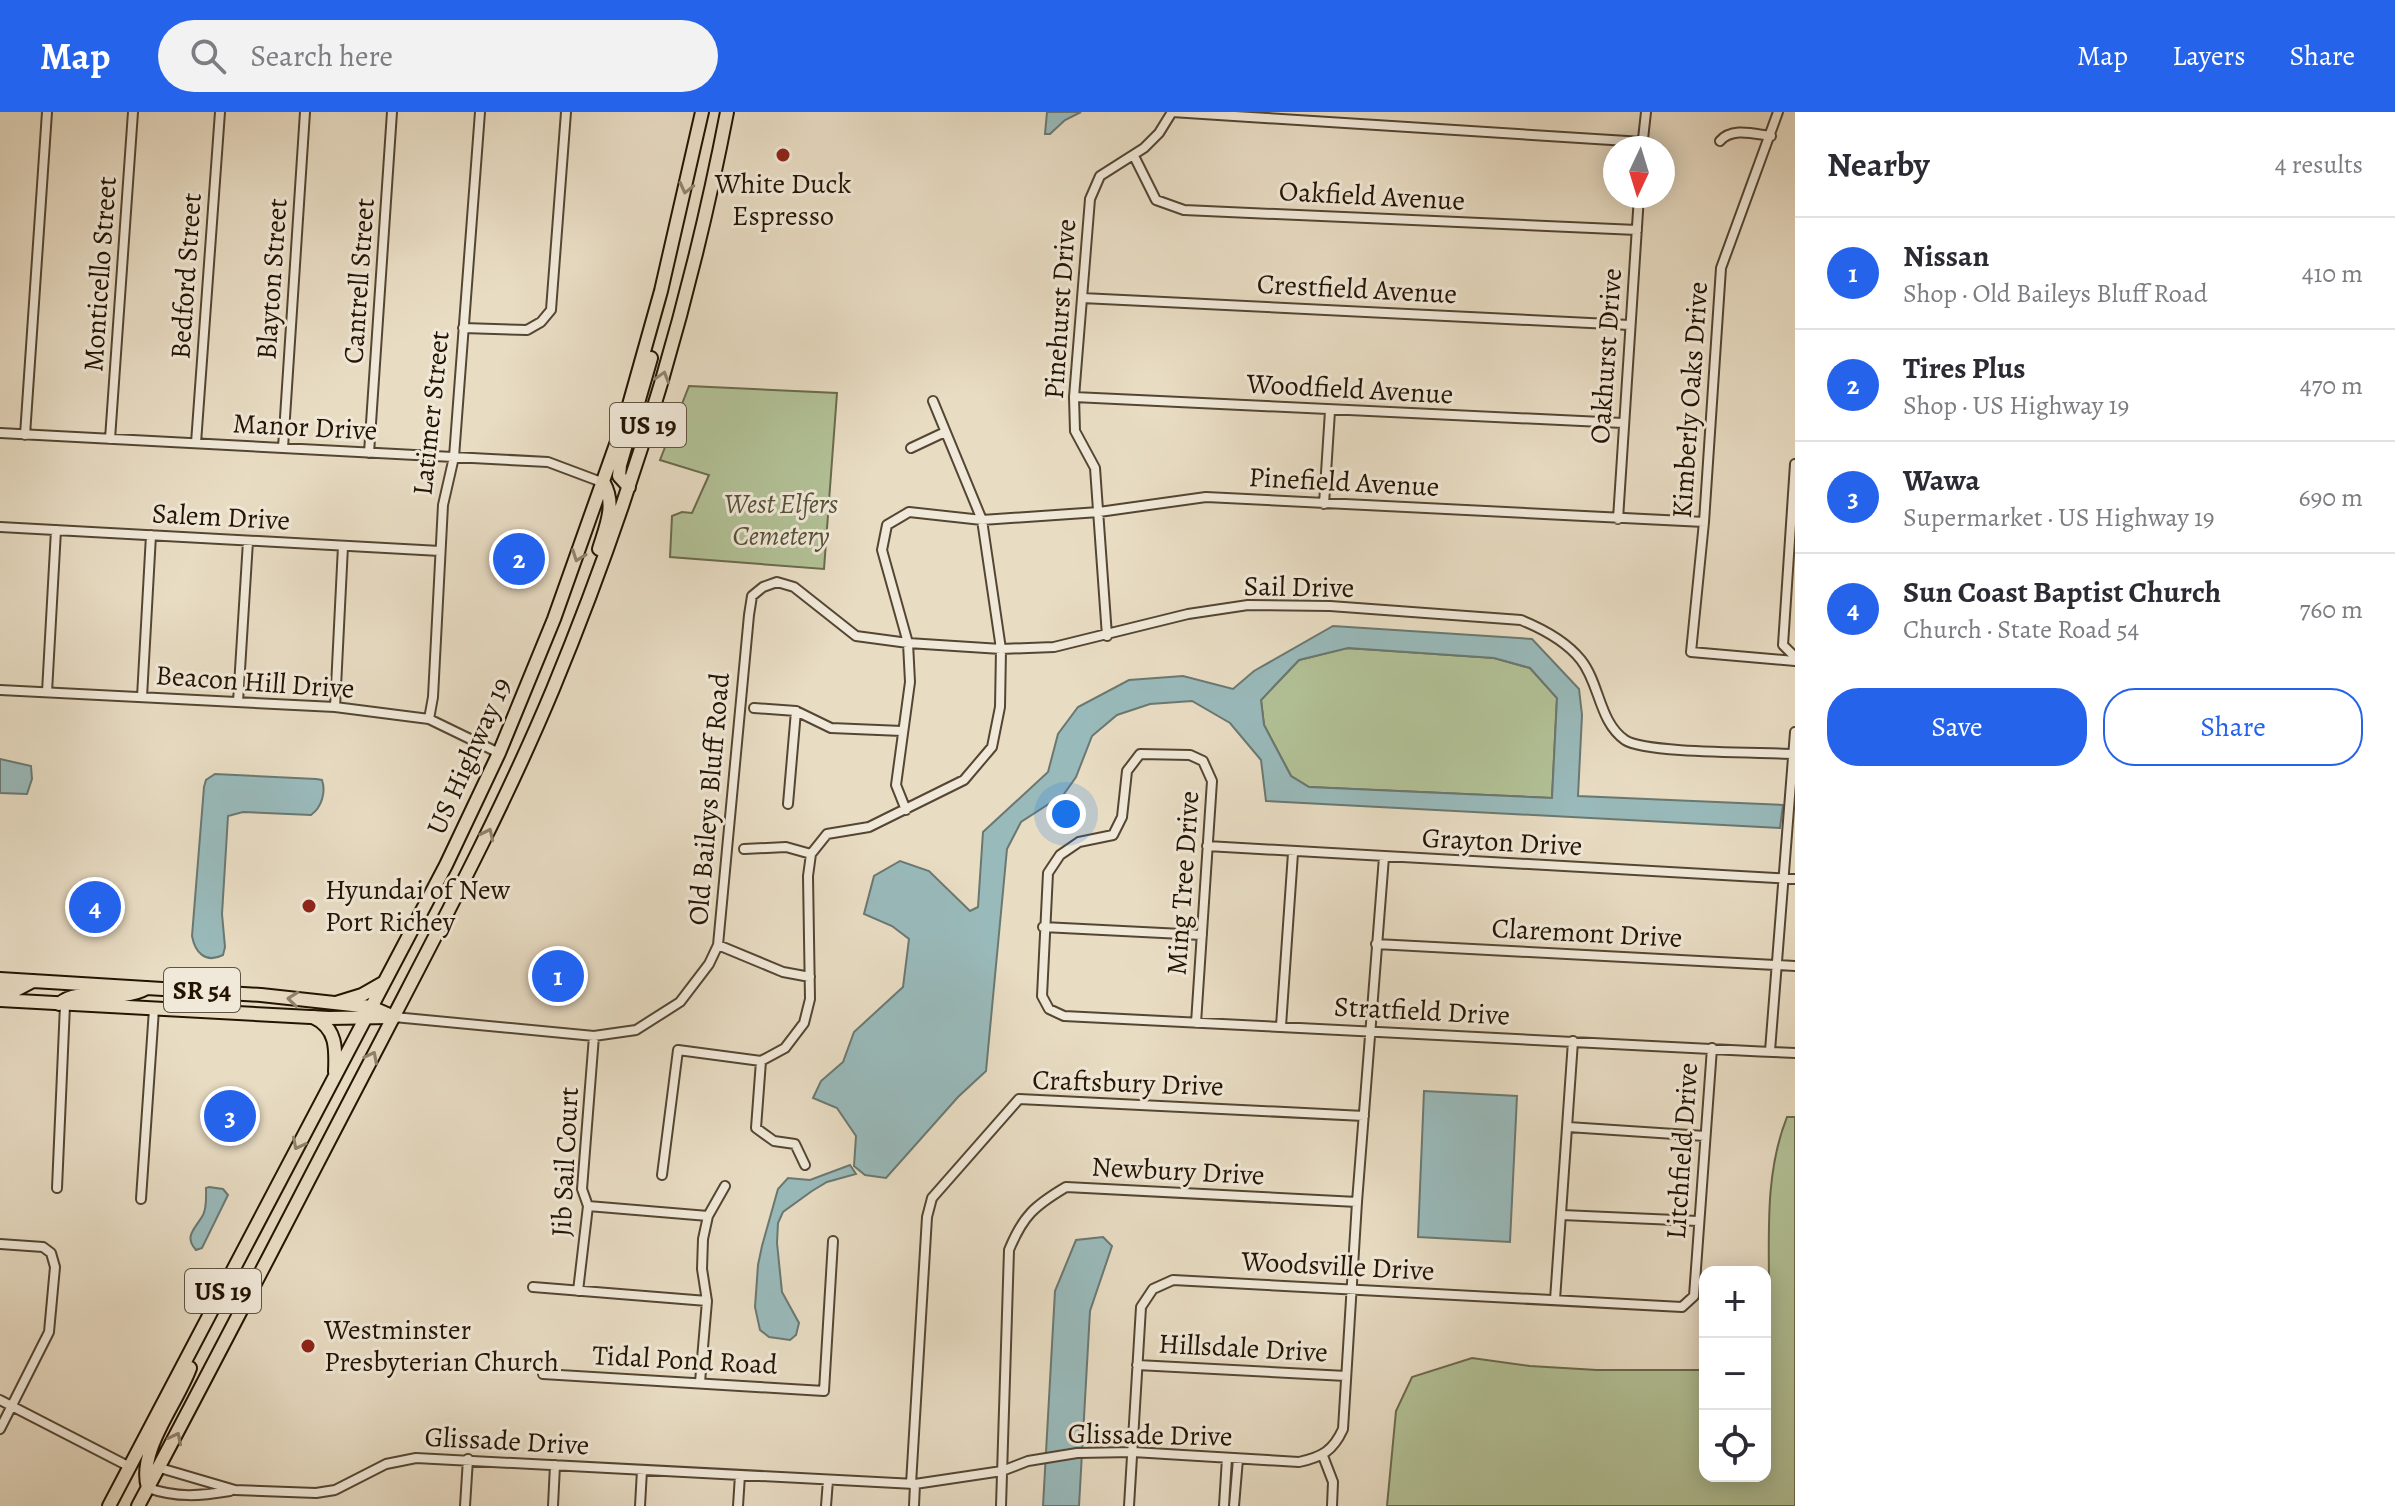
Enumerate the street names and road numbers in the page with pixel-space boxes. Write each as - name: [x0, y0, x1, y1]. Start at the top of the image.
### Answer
- street label: Oakfield Avenue: [1278, 172, 1466, 220]
- street label: Monticello Street: [74, 175, 126, 373]
- street label: Bedford Street: [161, 192, 211, 360]
- street label: Blayton Street: [247, 197, 297, 361]
- street label: Cantrell Street: [334, 197, 384, 365]
- street label: Pinehurst Drive: [1035, 218, 1085, 400]
- street label: Crestfield Avenue: [1256, 265, 1458, 313]
- street label: Oakhurst Drive: [1581, 267, 1631, 445]
- street label: Kimberly Oaks Drive: [1663, 280, 1717, 520]
- street label: Latimer Street: [403, 329, 459, 497]
- street label: Woodfield Avenue: [1245, 365, 1454, 413]
- road number: US 19: [610, 403, 686, 447]
- street label: Manor Drive: [232, 404, 378, 450]
- street label: Pinefield Avenue: [1248, 458, 1440, 506]
- street label: Salem Drive: [151, 494, 291, 540]
- street label: Sail Drive: [1243, 567, 1355, 607]
- street label: Beacon Hill Drive: [154, 656, 356, 708]
- street label: Old Baileys Bluff Road: [679, 670, 739, 927]
- street label: US Highway 19: [417, 671, 521, 841]
- street label: Ming Tree Drive: [1158, 790, 1208, 976]
- street label: Grayton Drive: [1421, 819, 1583, 865]
- street label: Claremont Drive: [1491, 909, 1683, 957]
- road number: SR 54: [164, 968, 240, 1012]
- street label: Stratfield Drive: [1333, 987, 1511, 1035]
- street label: Craftsbury Drive: [1032, 1061, 1224, 1105]
- street label: Litchfield Drive: [1657, 1061, 1707, 1241]
- street label: Jib Sail Court: [542, 1086, 588, 1238]
- street label: Newbury Drive: [1090, 1147, 1266, 1195]
- street label: Woodsville Drive: [1240, 1242, 1435, 1290]
- road number: US 19: [185, 1269, 261, 1313]
- street label: Hillsdale Drive: [1157, 1325, 1329, 1371]
- street label: Tidal Pond Road: [592, 1336, 779, 1384]
- street label: Glissade Drive: [1067, 1415, 1233, 1455]
- street label: Glissade Drive: [424, 1418, 590, 1464]

